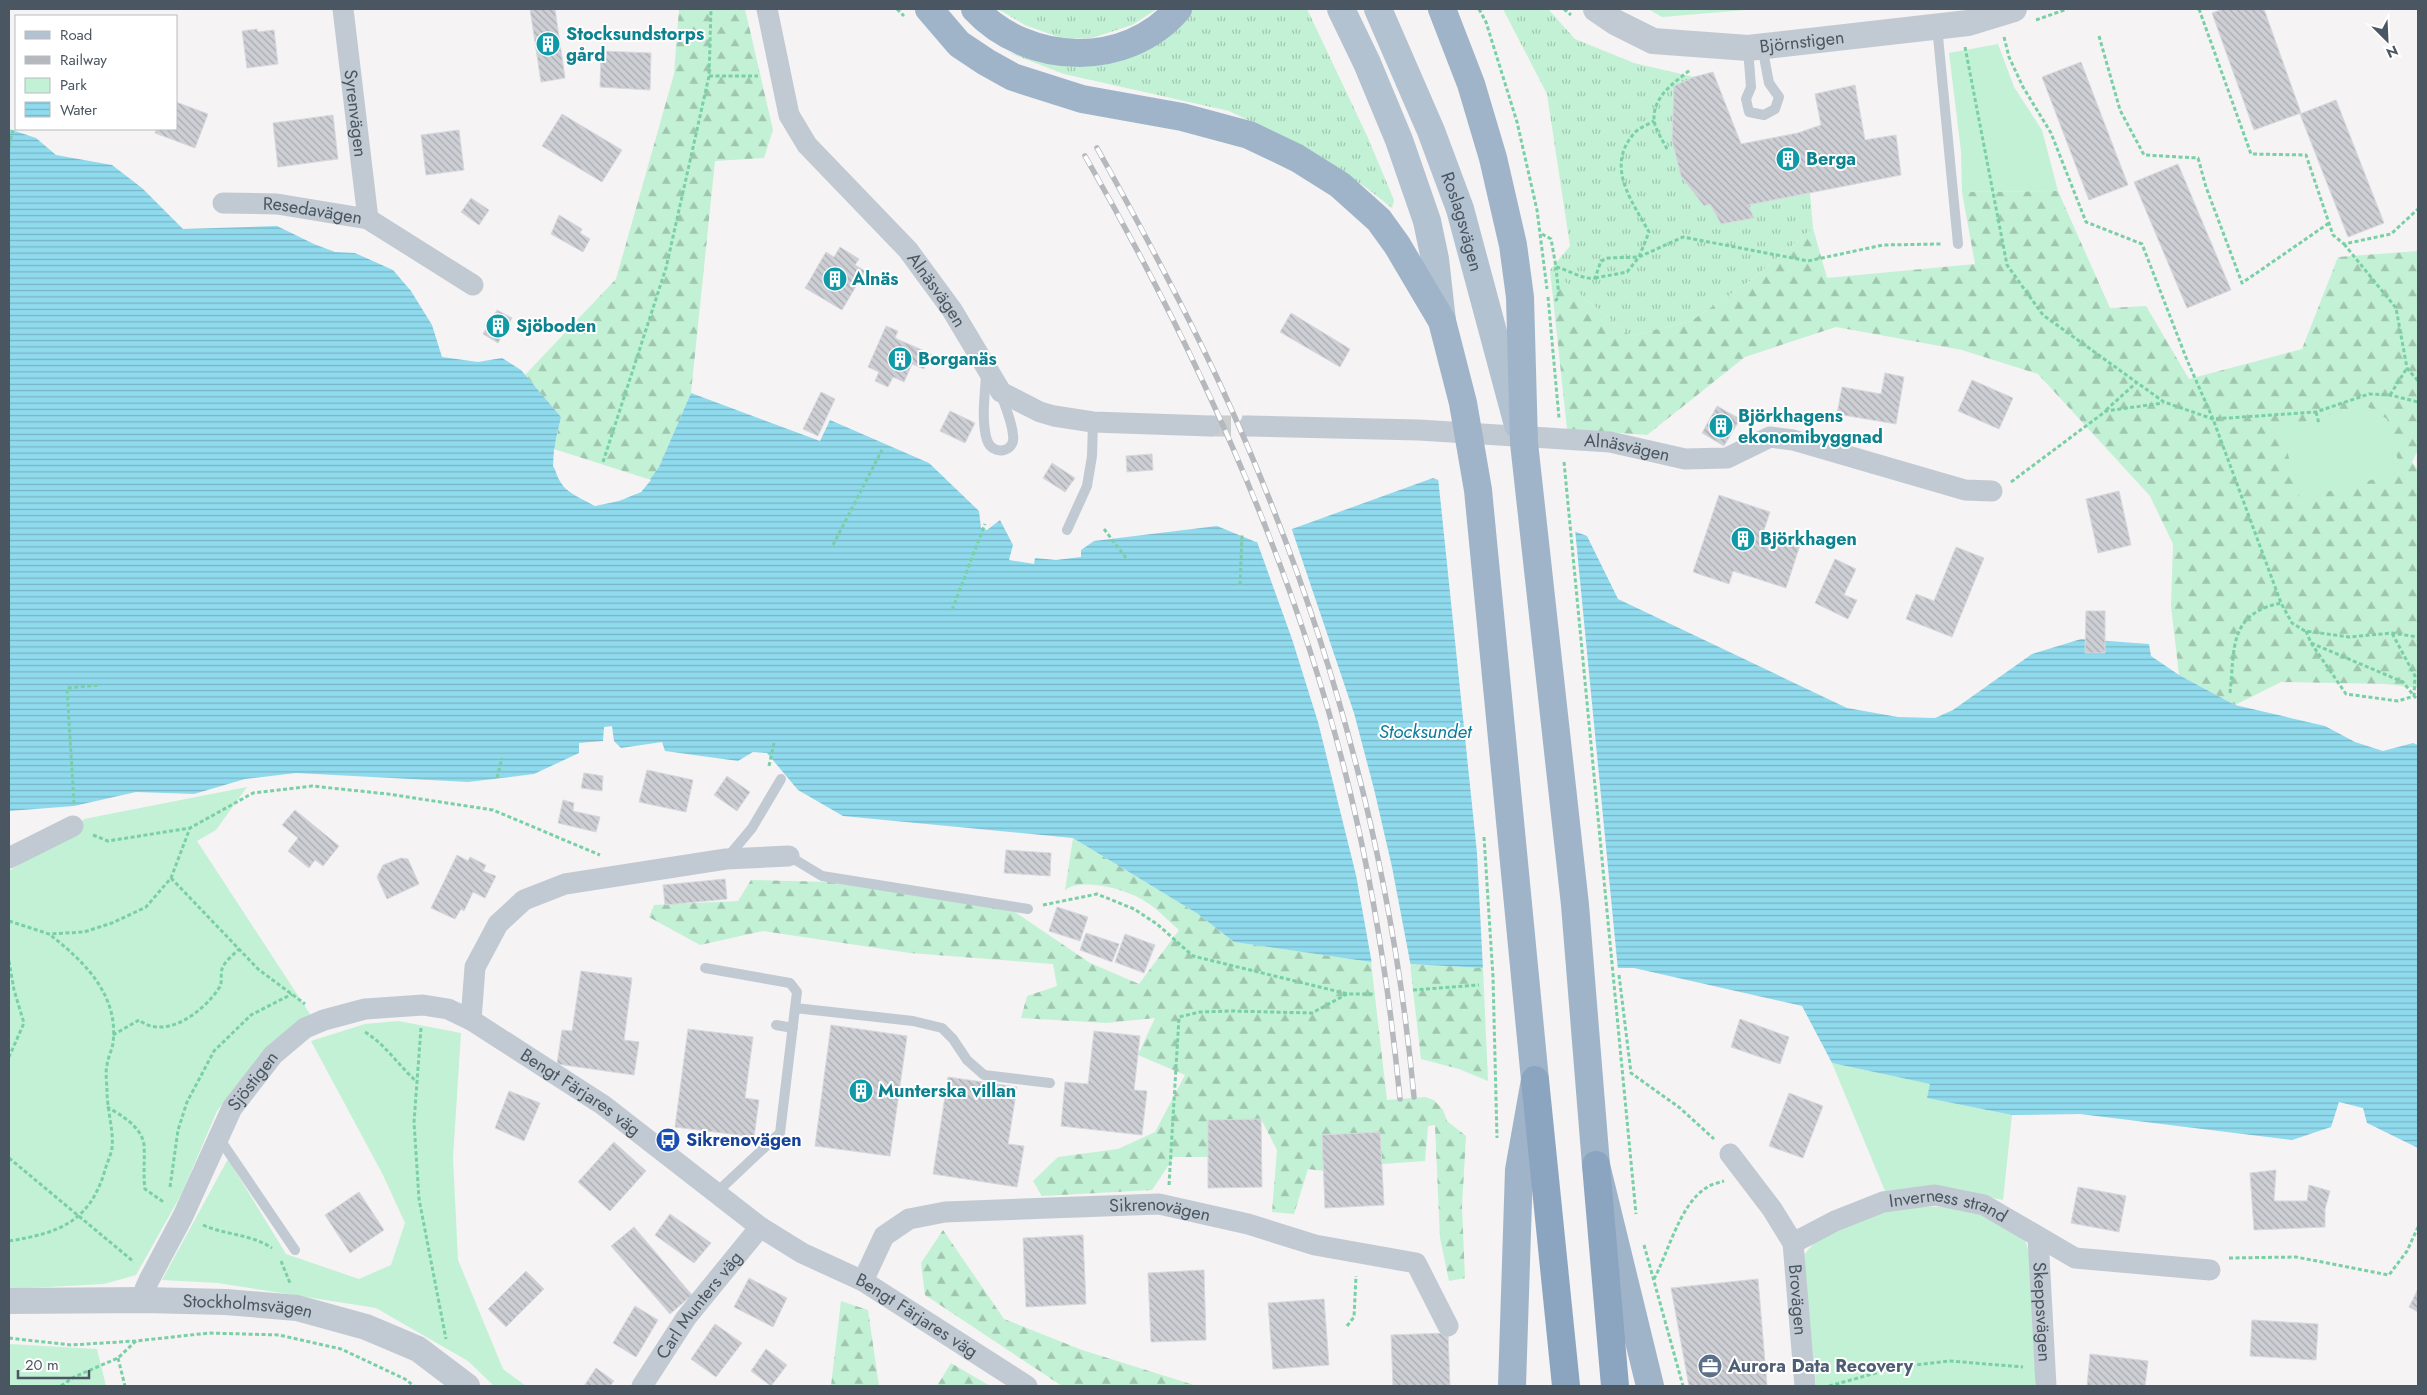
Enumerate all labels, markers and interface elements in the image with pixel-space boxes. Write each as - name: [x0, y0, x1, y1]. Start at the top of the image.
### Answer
- legend: [15, 15, 178, 130]
- north arrow: [2362, 15, 2412, 65]
- place label: Stocksundstorps gård: [566, 21, 704, 68]
- text: Road: [60, 24, 92, 46]
- street label: Björnstigen: [1758, 24, 1846, 60]
- building icon: Stocksundstorps gård: [535, 31, 561, 57]
- text: N: [2383, 40, 2401, 63]
- text: Railway: [60, 49, 107, 71]
- street label: Syrenvägen: [337, 68, 374, 158]
- text: Park: [60, 74, 87, 96]
- text: Water: [60, 99, 98, 121]
- building icon: Berga: [1775, 146, 1801, 172]
- place label: Berga: [1806, 146, 1856, 172]
- street label: Roslagsvägen: [1434, 168, 1489, 274]
- street label: Resedavägen: [263, 191, 364, 231]
- street label: Alnäsvägen: [901, 247, 972, 332]
- building icon: Alnäs: [822, 266, 848, 292]
- place label: Alnäs: [851, 266, 898, 292]
- building icon: Sjöboden: [485, 313, 511, 339]
- place label: Sjöboden: [516, 313, 596, 339]
- building icon: Borganäs: [887, 346, 913, 372]
- place label: Borganäs: [918, 346, 997, 372]
- place label: Björkhagens ekonomibyggnad: [1738, 403, 1883, 450]
- building icon: Björkhagens ekonomibyggnad: [1708, 413, 1734, 439]
- street label: Alnäsvägen: [1583, 427, 1672, 468]
- building icon: Björkhagen: [1730, 526, 1756, 552]
- place label: Björkhagen: [1760, 526, 1857, 552]
- water label: Stocksundet: [1379, 718, 1473, 745]
- street label: Bengt Färjares väg: [515, 1042, 646, 1143]
- street label: Sjöstigen: [221, 1046, 284, 1116]
- building icon: Munterska villan: [848, 1078, 874, 1104]
- place label: Munterska villan: [878, 1078, 1016, 1104]
- bus stop icon: Sikrenovägen: [655, 1127, 681, 1153]
- place label: Sikrenovägen: [686, 1127, 802, 1153]
- street label: Inverness strand: [1887, 1182, 2012, 1229]
- street label: Sikrenovägen: [1109, 1191, 1213, 1228]
- street label: Carl Munters väg: [650, 1246, 748, 1364]
- street label: Skeppsvägen: [2026, 1261, 2058, 1363]
- street label: Brovägen: [1782, 1263, 1814, 1336]
- street label: Bengt Färjares väg: [852, 1266, 983, 1364]
- street label: Stockholmsvägen: [182, 1288, 316, 1325]
- scale bar: [18, 1348, 89, 1380]
- office icon: Aurora Data Recovery: [1697, 1353, 1723, 1379]
- place label: Aurora Data Recovery: [1727, 1353, 1914, 1379]
- text: 20 m: [25, 1354, 59, 1376]

